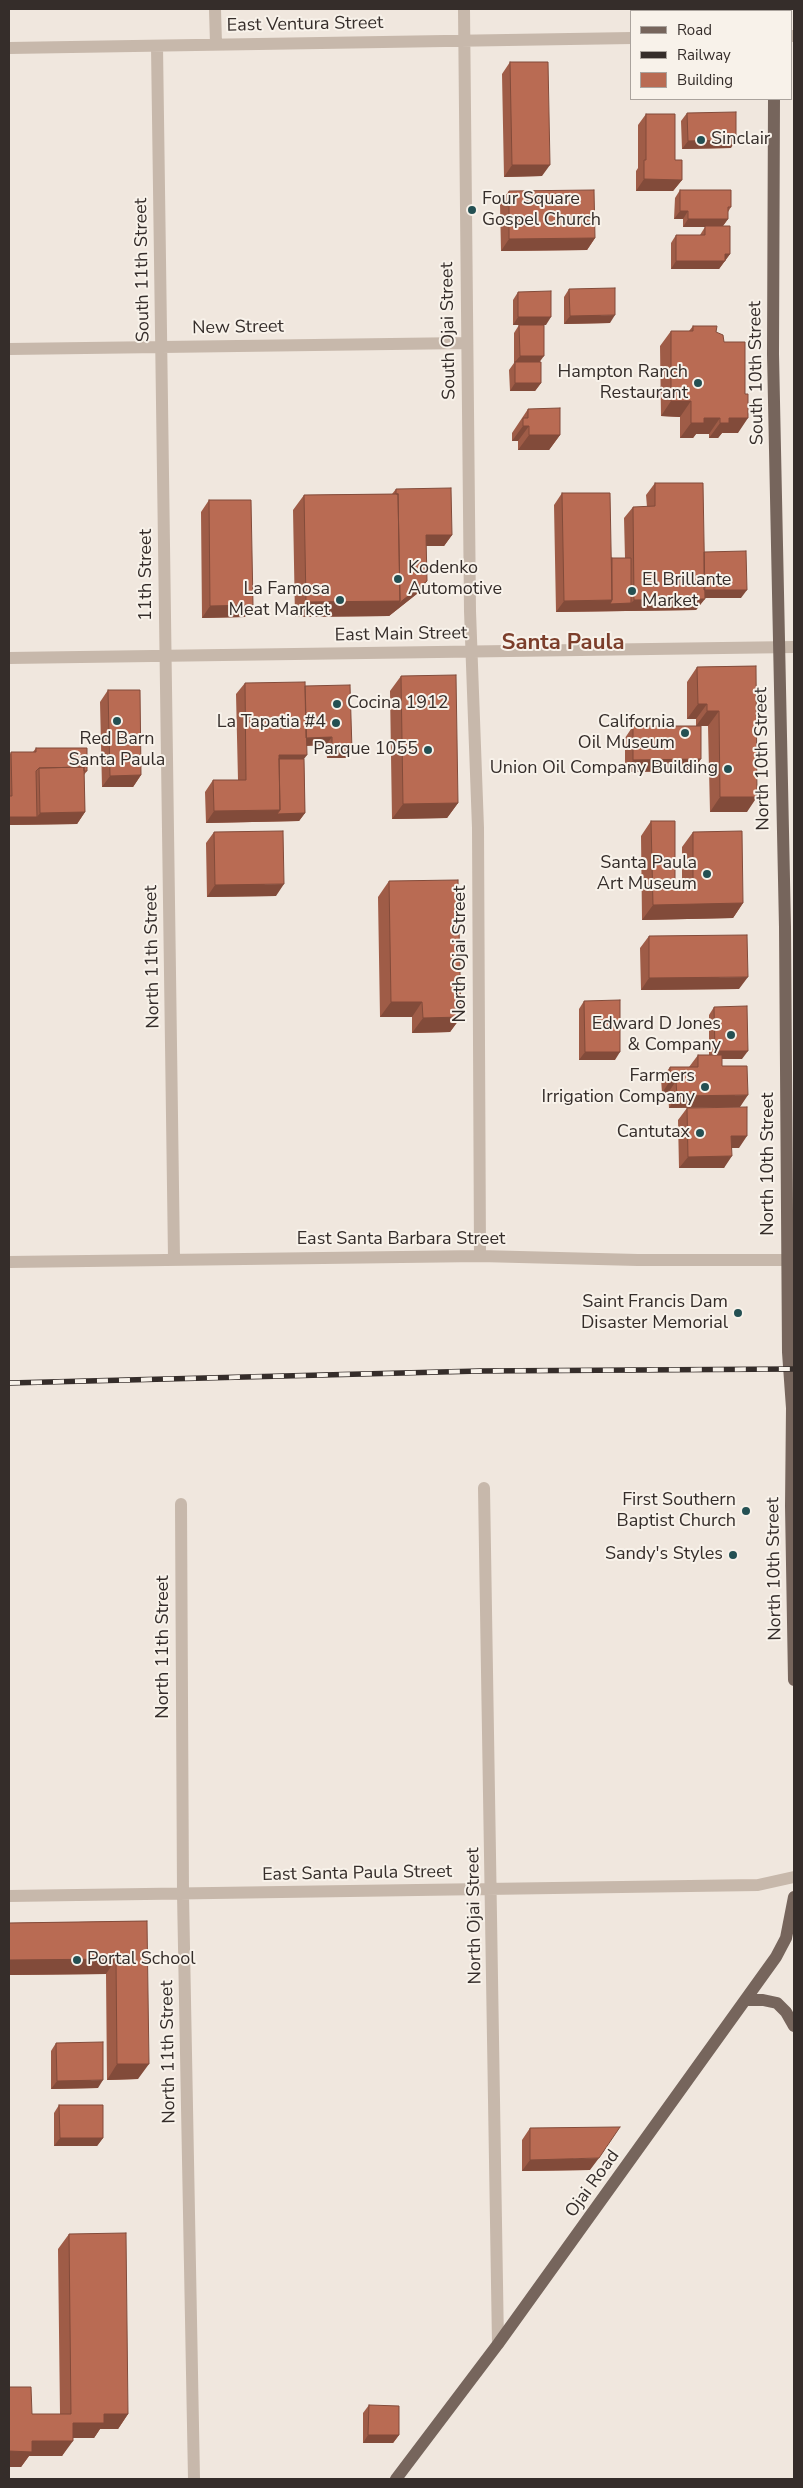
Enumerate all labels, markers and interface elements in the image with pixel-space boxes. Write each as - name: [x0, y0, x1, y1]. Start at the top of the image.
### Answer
- legend: [630, 10, 793, 100]
- street label: East Ventura Street: [227, 13, 383, 37]
- text: Road: [677, 20, 712, 40]
- text: Railway: [677, 45, 731, 65]
- text: Building: [677, 70, 733, 90]
- place label: Sinclair: [711, 129, 770, 151]
- marker: Sinclair: [695, 134, 707, 146]
- place label: Four Square Gospel Church: [482, 189, 601, 232]
- street label: South 11th Street: [131, 198, 155, 342]
- marker: Four Square Gospel Church: [466, 204, 478, 216]
- street label: South Ojai Street: [437, 262, 461, 400]
- street label: South 10th Street: [745, 301, 769, 445]
- street label: New Street: [192, 316, 284, 340]
- place label: Hampton Ranch Restaurant: [558, 362, 688, 404]
- marker: Hampton Ranch Restaurant: [692, 377, 704, 389]
- street label: 11th Street: [136, 529, 158, 621]
- place label: Kodenko Automotive: [408, 558, 502, 600]
- place label: El Brillante Market: [642, 570, 731, 612]
- marker: Kodenko Automotive: [392, 573, 404, 585]
- place label: La Famosa Meat Market: [229, 579, 330, 622]
- marker: El Brillante Market: [626, 585, 638, 597]
- marker: La Famosa Meat Market: [334, 594, 346, 606]
- street label: East Main Street: [335, 623, 467, 647]
- district label: Santa Paula: [502, 631, 624, 657]
- street label: North 10th Street: [751, 687, 775, 831]
- place label: Cocina 1912: [347, 693, 449, 715]
- marker: Cocina 1912: [331, 698, 343, 710]
- place label: La Tapatia #4: [217, 712, 326, 734]
- place label: California Oil Museum: [578, 712, 675, 754]
- marker: Red Barn Santa Paula: [111, 715, 123, 727]
- marker: La Tapatia #4: [330, 717, 342, 729]
- marker: California Oil Museum: [679, 727, 691, 739]
- place label: Red Barn Santa Paula: [69, 729, 165, 772]
- place label: Parque 1055: [313, 739, 418, 761]
- marker: Parque 1055: [422, 744, 434, 756]
- place label: Union Oil Company Building: [490, 758, 718, 780]
- marker: Union Oil Company Building: [722, 763, 734, 775]
- place label: Santa Paula Art Museum: [597, 853, 697, 896]
- marker: Santa Paula Art Museum: [701, 868, 713, 880]
- street label: North 11th Street: [141, 885, 165, 1029]
- street label: North Ojai Street: [450, 886, 472, 1022]
- place label: Edward D Jones & Company: [592, 1014, 721, 1056]
- marker: Edward D Jones & Company: [725, 1029, 737, 1041]
- place label: Farmers Irrigation Company: [542, 1066, 695, 1108]
- marker: Farmers Irrigation Company: [699, 1081, 711, 1093]
- street label: North 10th Street: [758, 1092, 780, 1236]
- place label: Cantutax: [617, 1122, 690, 1144]
- marker: Cantutax: [694, 1127, 706, 1139]
- street label: East Santa Barbara Street: [297, 1229, 505, 1251]
- place label: Saint Francis Dam Disaster Memorial: [581, 1292, 728, 1335]
- marker: Saint Francis Dam Disaster Memorial: [732, 1307, 744, 1319]
- place label: First Southern Baptist Church: [617, 1490, 736, 1532]
- street label: North 10th Street: [763, 1497, 787, 1641]
- marker: First Southern Baptist Church: [740, 1505, 752, 1517]
- place label: Sandy's Styles: [605, 1544, 723, 1566]
- marker: Sandy's Styles: [727, 1549, 739, 1561]
- street label: North 11th Street: [153, 1575, 175, 1719]
- street label: North Ojai Street: [463, 1847, 487, 1985]
- street label: East Santa Paula Street: [262, 1862, 452, 1886]
- place label: Portal School: [87, 1949, 196, 1971]
- marker: Portal School: [71, 1954, 83, 1966]
- street label: North 11th Street: [157, 1980, 181, 2124]
- street label: Ojai Road: [561, 2146, 625, 2222]

